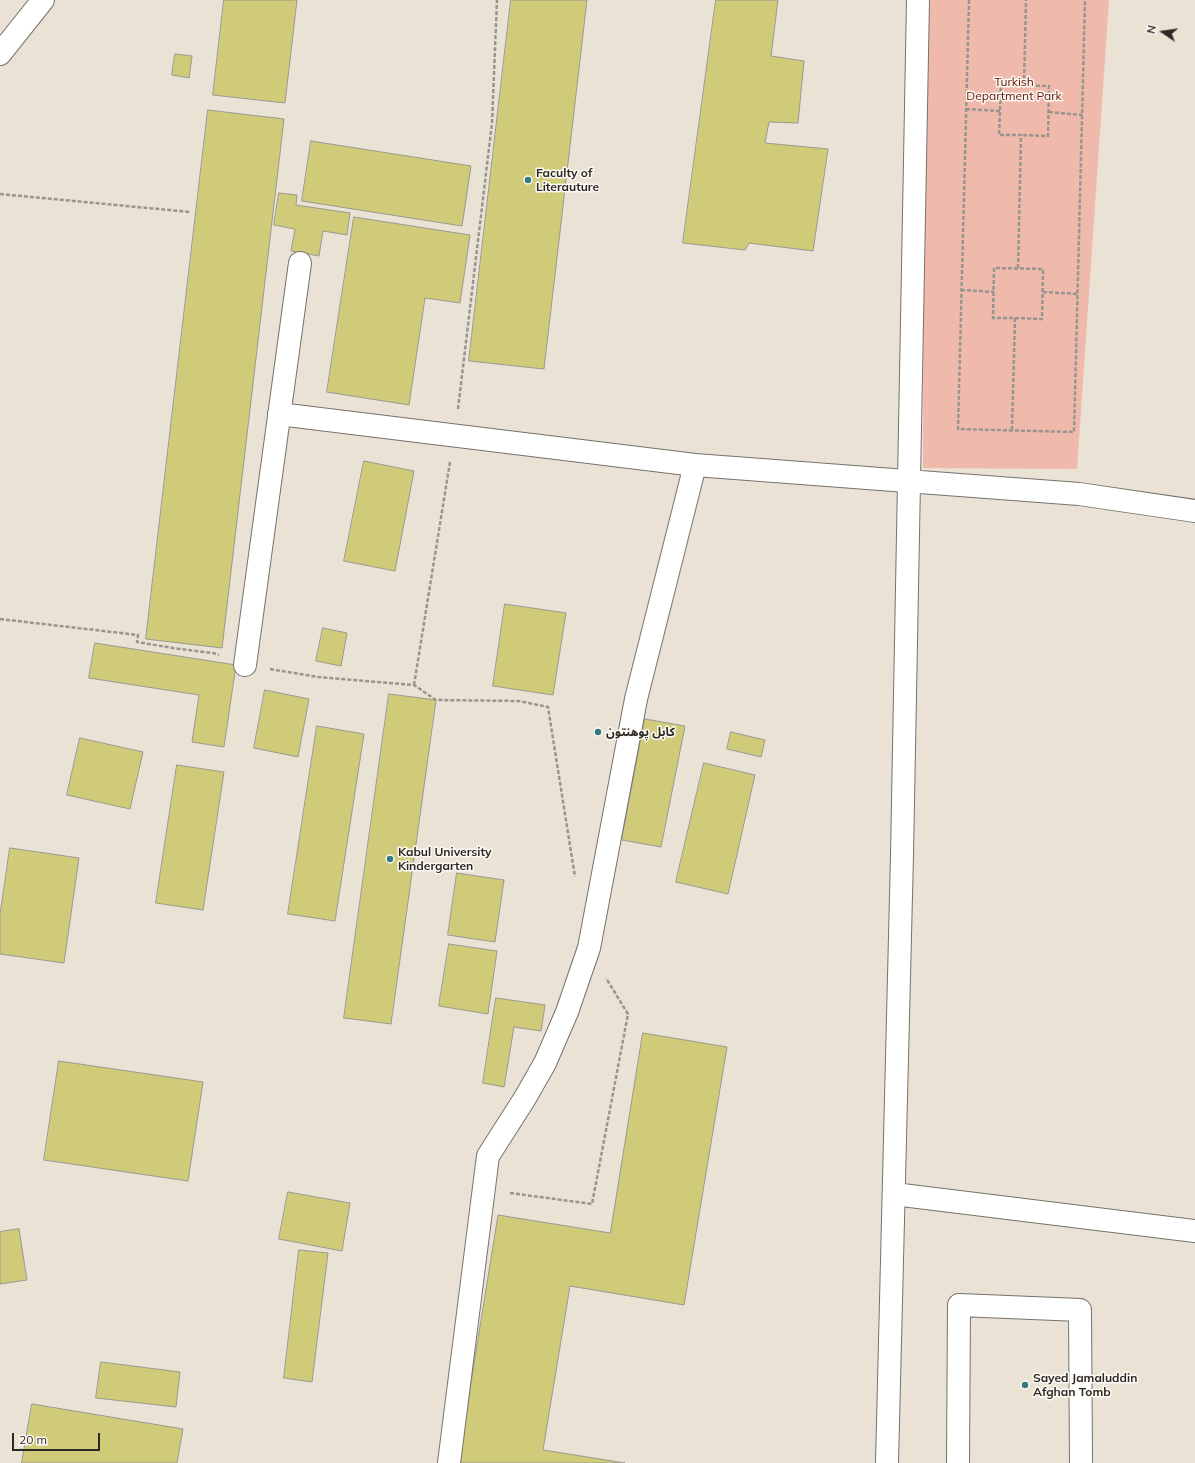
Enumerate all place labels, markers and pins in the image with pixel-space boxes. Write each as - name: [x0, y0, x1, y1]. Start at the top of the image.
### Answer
- place label: Faculty of Literauture: [536, 166, 599, 194]
- marker: Faculty of Literauture: [523, 175, 533, 185]
- place label: کابل پوهنتون: [606, 725, 675, 739]
- marker: کابل پوهنتون: [593, 727, 603, 737]
- place label: Kabul University Kindergarten: [398, 845, 492, 873]
- marker: Kabul University Kindergarten: [385, 854, 395, 864]
- place label: Sayed Jamaluddin Afghan Tomb: [1033, 1371, 1137, 1399]
- marker: Sayed Jamaluddin Afghan Tomb: [1020, 1380, 1030, 1390]

